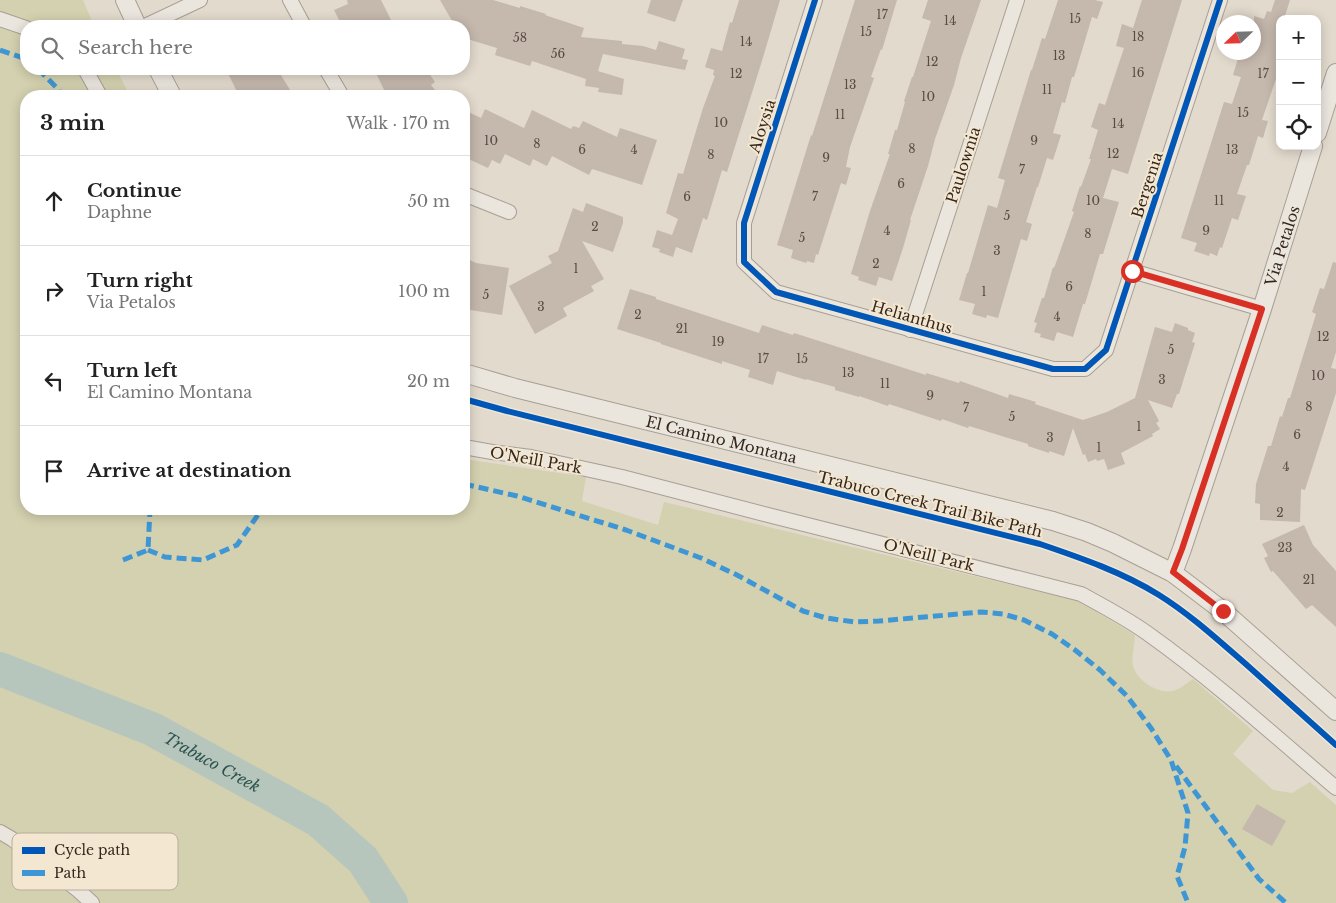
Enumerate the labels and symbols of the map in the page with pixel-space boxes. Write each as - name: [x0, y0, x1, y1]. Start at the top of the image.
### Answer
- house number: 17: [876, 7, 889, 22]
- house number: 15: [1069, 11, 1081, 26]
- house number: 14: [944, 13, 956, 28]
- north arrow: [1216, 15, 1261, 60]
- house number: 15: [860, 24, 872, 39]
- house number: 18: [1132, 29, 1144, 44]
- house number: 58: [513, 30, 527, 45]
- house number: 14: [740, 34, 752, 49]
- house number: 56: [551, 46, 566, 61]
- house number: 13: [1053, 48, 1065, 63]
- house number: 12: [926, 54, 938, 69]
- house number: 16: [1131, 65, 1145, 80]
- house number: 12: [730, 66, 742, 81]
- house number: 17: [1257, 66, 1270, 81]
- house number: 13: [844, 77, 856, 92]
- house number: 11: [1042, 82, 1052, 97]
- house number: 10: [921, 89, 935, 104]
- street label: Aloysia: [744, 96, 780, 156]
- house number: 15: [1237, 105, 1249, 120]
- house number: 11: [835, 107, 845, 122]
- house number: 10: [714, 115, 728, 130]
- house number: 14: [1112, 116, 1124, 131]
- street label: Paulownia: [942, 124, 985, 206]
- house number: 10: [484, 133, 498, 148]
- house number: 9: [1030, 133, 1038, 148]
- house number: 8: [533, 136, 541, 151]
- house number: 8: [908, 141, 916, 156]
- house number: 6: [578, 142, 586, 157]
- house number: 4: [630, 142, 638, 157]
- house number: 13: [1226, 142, 1238, 157]
- house number: 12: [1107, 146, 1119, 161]
- house number: 8: [707, 147, 715, 162]
- street label: Bergenia: [1127, 149, 1167, 221]
- house number: 9: [822, 150, 830, 165]
- house number: 7: [1019, 162, 1026, 177]
- house number: 6: [897, 176, 905, 191]
- house number: 6: [683, 189, 691, 204]
- house number: 7: [812, 189, 819, 204]
- house number: 10: [1086, 193, 1100, 208]
- house number: 11: [1214, 193, 1224, 208]
- street label: Via Petalos: [1260, 203, 1303, 289]
- house number: 5: [1004, 208, 1011, 223]
- house number: 2: [591, 219, 599, 234]
- house number: 4: [883, 223, 891, 238]
- house number: 9: [1202, 223, 1210, 238]
- house number: 8: [1084, 226, 1092, 241]
- house number: 5: [799, 230, 806, 245]
- house number: 3: [993, 243, 1001, 258]
- house number: 2: [872, 256, 880, 271]
- route start: [1121, 260, 1144, 283]
- house number: 1: [573, 261, 579, 276]
- house number: 6: [1065, 279, 1073, 294]
- house number: 1: [981, 284, 987, 299]
- house number: 5: [483, 287, 490, 302]
- street label: Helianthus: [869, 296, 955, 338]
- house number: 3: [537, 299, 545, 314]
- house number: 2: [634, 307, 642, 322]
- house number: 4: [1053, 309, 1061, 324]
- house number: 21: [676, 321, 688, 336]
- house number: 12: [1317, 329, 1329, 344]
- house number: 19: [711, 334, 725, 349]
- house number: 5: [1168, 342, 1175, 357]
- house number: 17: [757, 351, 770, 366]
- house number: 15: [796, 351, 808, 366]
- house number: 13: [842, 365, 854, 380]
- house number: 10: [1311, 368, 1325, 383]
- house number: 3: [1158, 372, 1166, 387]
- house number: 11: [880, 376, 890, 391]
- house number: 9: [926, 388, 934, 403]
- house number: 8: [1305, 399, 1313, 414]
- house number: 7: [963, 400, 970, 415]
- house number: 5: [1009, 409, 1016, 424]
- street label: El Camino Montana: [644, 411, 800, 467]
- house number: 1: [1136, 419, 1142, 434]
- house number: 6: [1293, 427, 1301, 442]
- house number: 3: [1046, 430, 1054, 445]
- house number: 1: [1096, 440, 1102, 455]
- street label: O'Neill Park: [489, 443, 584, 478]
- house number: 4: [1282, 459, 1290, 474]
- street label: Trabuco Creek Trail Bike Path: [816, 467, 1044, 541]
- house number: 2: [1276, 505, 1284, 520]
- street label: O'Neill Park: [882, 535, 977, 576]
- house number: 23: [1278, 540, 1292, 555]
- house number: 21: [1303, 572, 1315, 587]
- route end: [1212, 600, 1235, 623]
- water label: Trabuco Creek: [160, 727, 264, 796]
- legend: [12, 833, 178, 890]
- text: Cycle path: [54, 841, 131, 859]
- text: Path: [54, 864, 86, 882]

